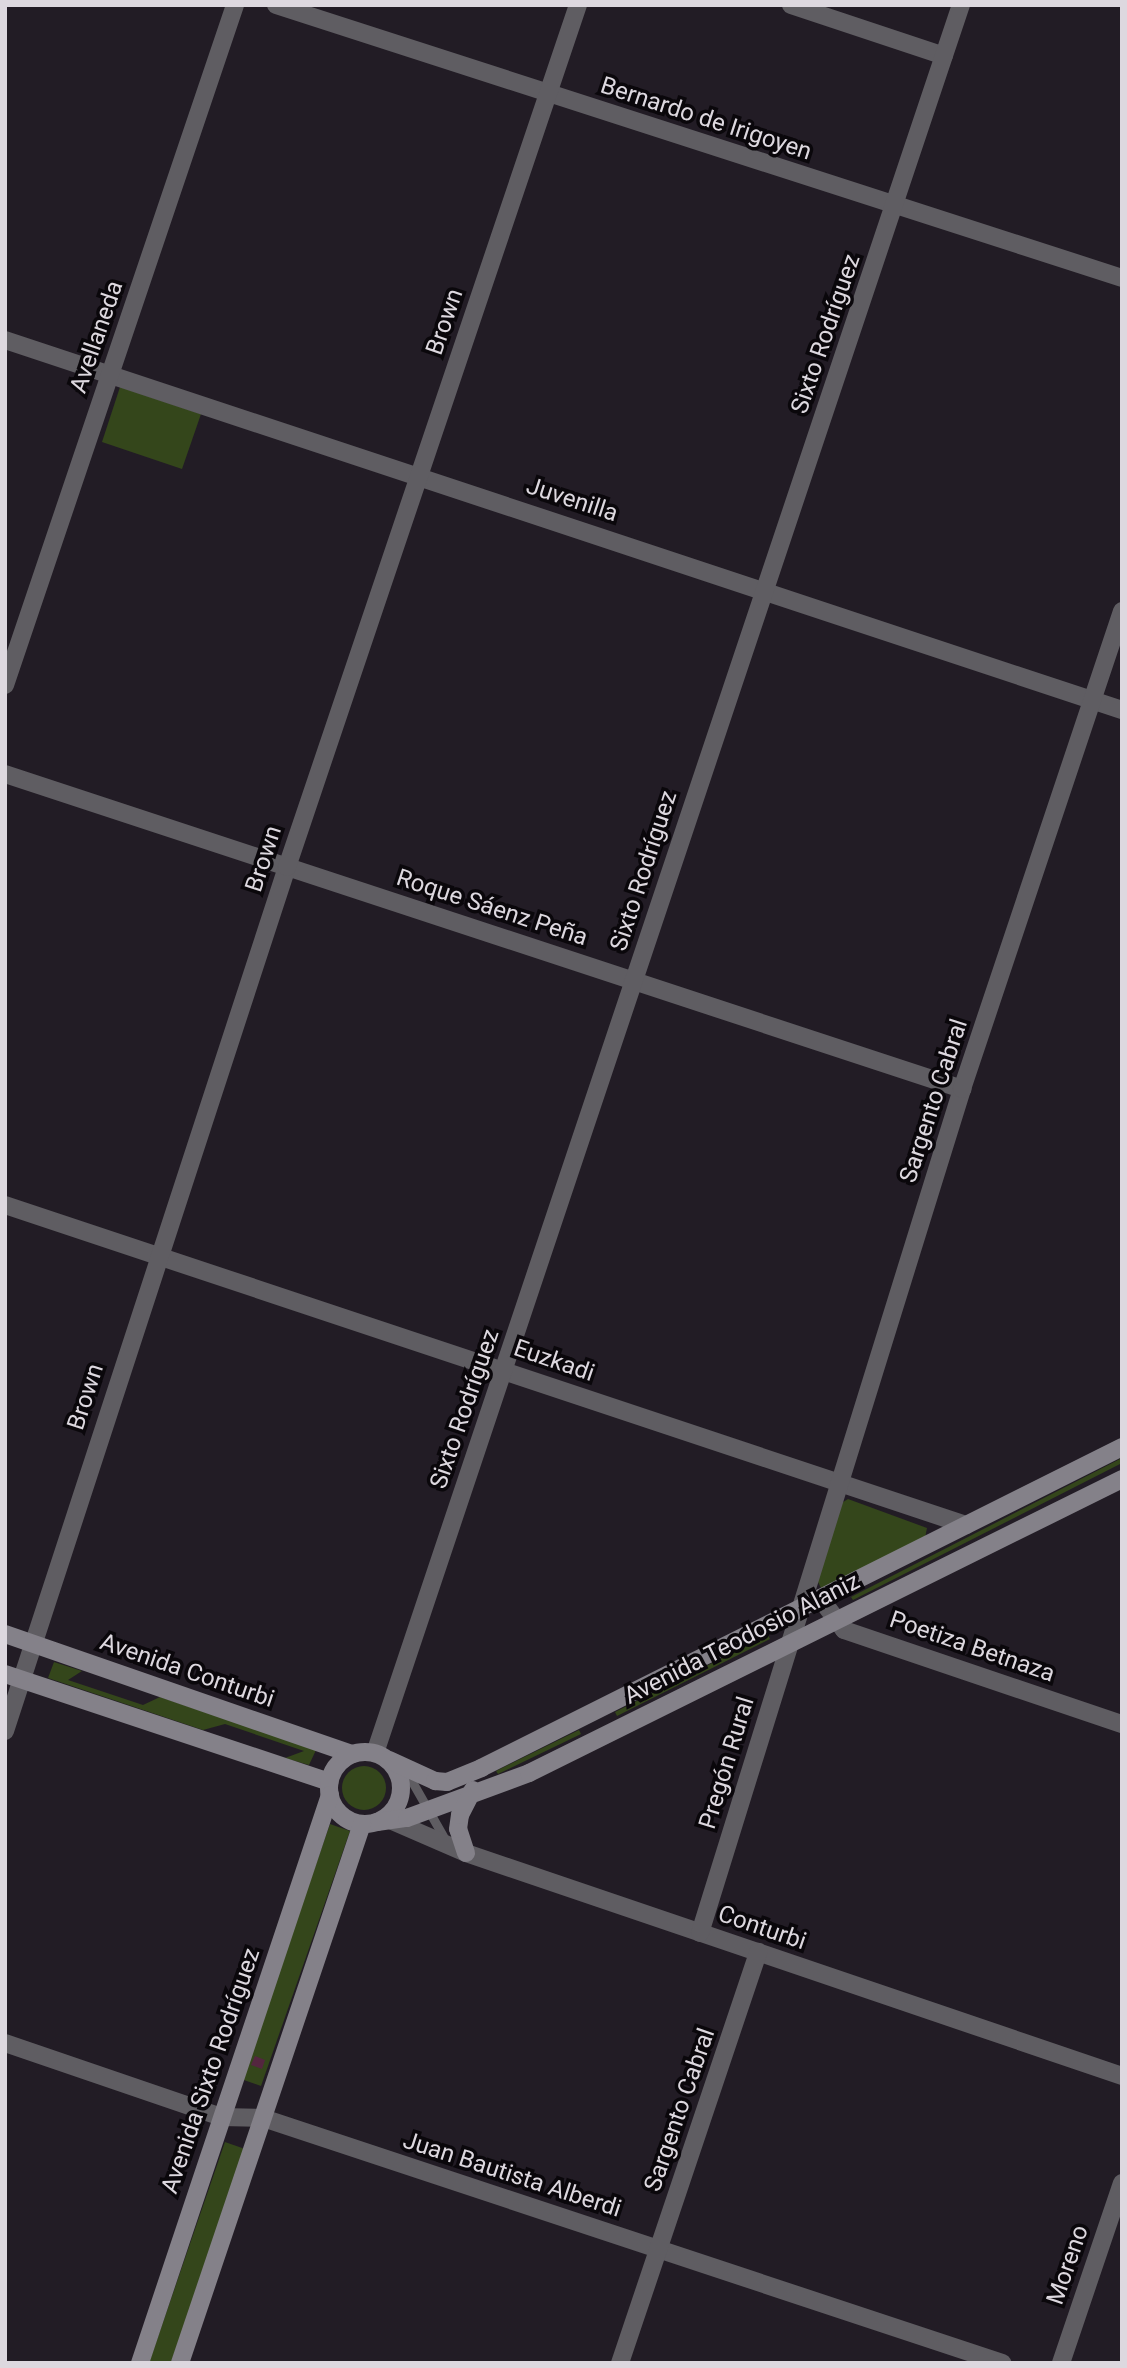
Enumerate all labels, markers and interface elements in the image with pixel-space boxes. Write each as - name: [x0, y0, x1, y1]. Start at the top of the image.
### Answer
- street label: Bernardo de Irigoyen: [597, 71, 815, 167]
- street label: Sixto Rodríguez: [785, 251, 867, 417]
- street label: Avellaneda: [64, 277, 130, 397]
- street label: Brown: [420, 285, 470, 359]
- street label: Juvenilla: [523, 472, 621, 528]
- street label: Sixto Rodríguez: [605, 787, 683, 955]
- street label: Brown: [240, 822, 288, 896]
- street label: Roque Sáenz Peña: [393, 864, 591, 952]
- street label: Sargento Cabral: [894, 1015, 974, 1187]
- street label: Sixto Rodríguez: [424, 1326, 506, 1492]
- street label: Euzkadi: [510, 1334, 598, 1388]
- street label: Brown: [62, 1360, 110, 1434]
- street label: Avenida Teodosio Alaniz: [619, 1567, 865, 1711]
- street label: Poetiza Betnaza: [886, 1605, 1058, 1689]
- street label: Avenida Conturbi: [96, 1628, 278, 1714]
- street label: Pregón Rural: [693, 1693, 761, 1833]
- street label: Conturbi: [714, 1900, 810, 1956]
- street label: Avenida Sixto Rodríguez: [155, 1945, 267, 2197]
- street label: Sargento Cabral: [639, 2025, 721, 2195]
- street label: Juan Bautista Alberdi: [399, 2126, 625, 2224]
- street label: Moreno: [1041, 2221, 1095, 2309]

